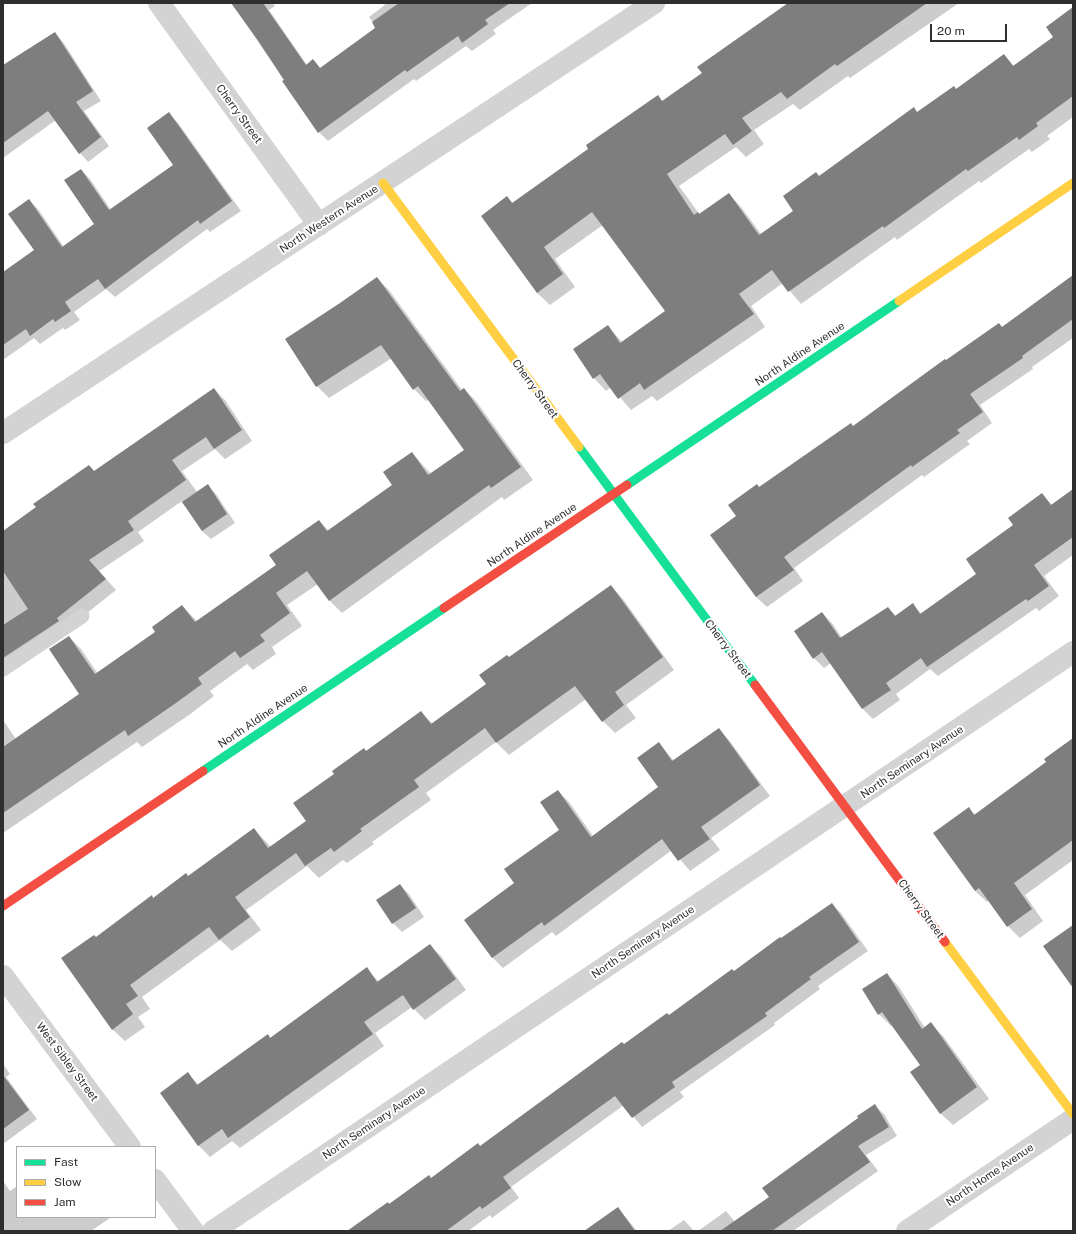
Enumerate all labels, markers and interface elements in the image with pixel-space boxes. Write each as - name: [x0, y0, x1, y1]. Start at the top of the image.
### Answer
- scale bar: [932, 16, 1009, 42]
- text: 20 m: [937, 24, 965, 38]
- street label: Cherry Street: [213, 82, 265, 146]
- street label: North Western Avenue: [277, 182, 381, 256]
- street label: North Aldine Avenue: [753, 319, 847, 389]
- street label: Cherry Street: [509, 357, 561, 421]
- street label: North Aldine Avenue: [485, 500, 579, 570]
- street label: Cherry Street: [702, 617, 754, 681]
- street label: North Aldine Avenue: [216, 681, 310, 751]
- street label: North Seminary Avenue: [858, 723, 966, 801]
- street label: Cherry Street: [895, 877, 947, 941]
- street label: North Seminary Avenue: [589, 903, 697, 981]
- street label: West Sibley Street: [33, 1020, 101, 1104]
- street label: North Seminary Avenue: [320, 1084, 428, 1162]
- street label: North Home Avenue: [944, 1141, 1036, 1209]
- legend: [16, 1146, 156, 1218]
- text: Fast: [54, 1155, 78, 1169]
- text: Slow: [54, 1175, 81, 1189]
- text: Jam: [54, 1195, 76, 1209]

